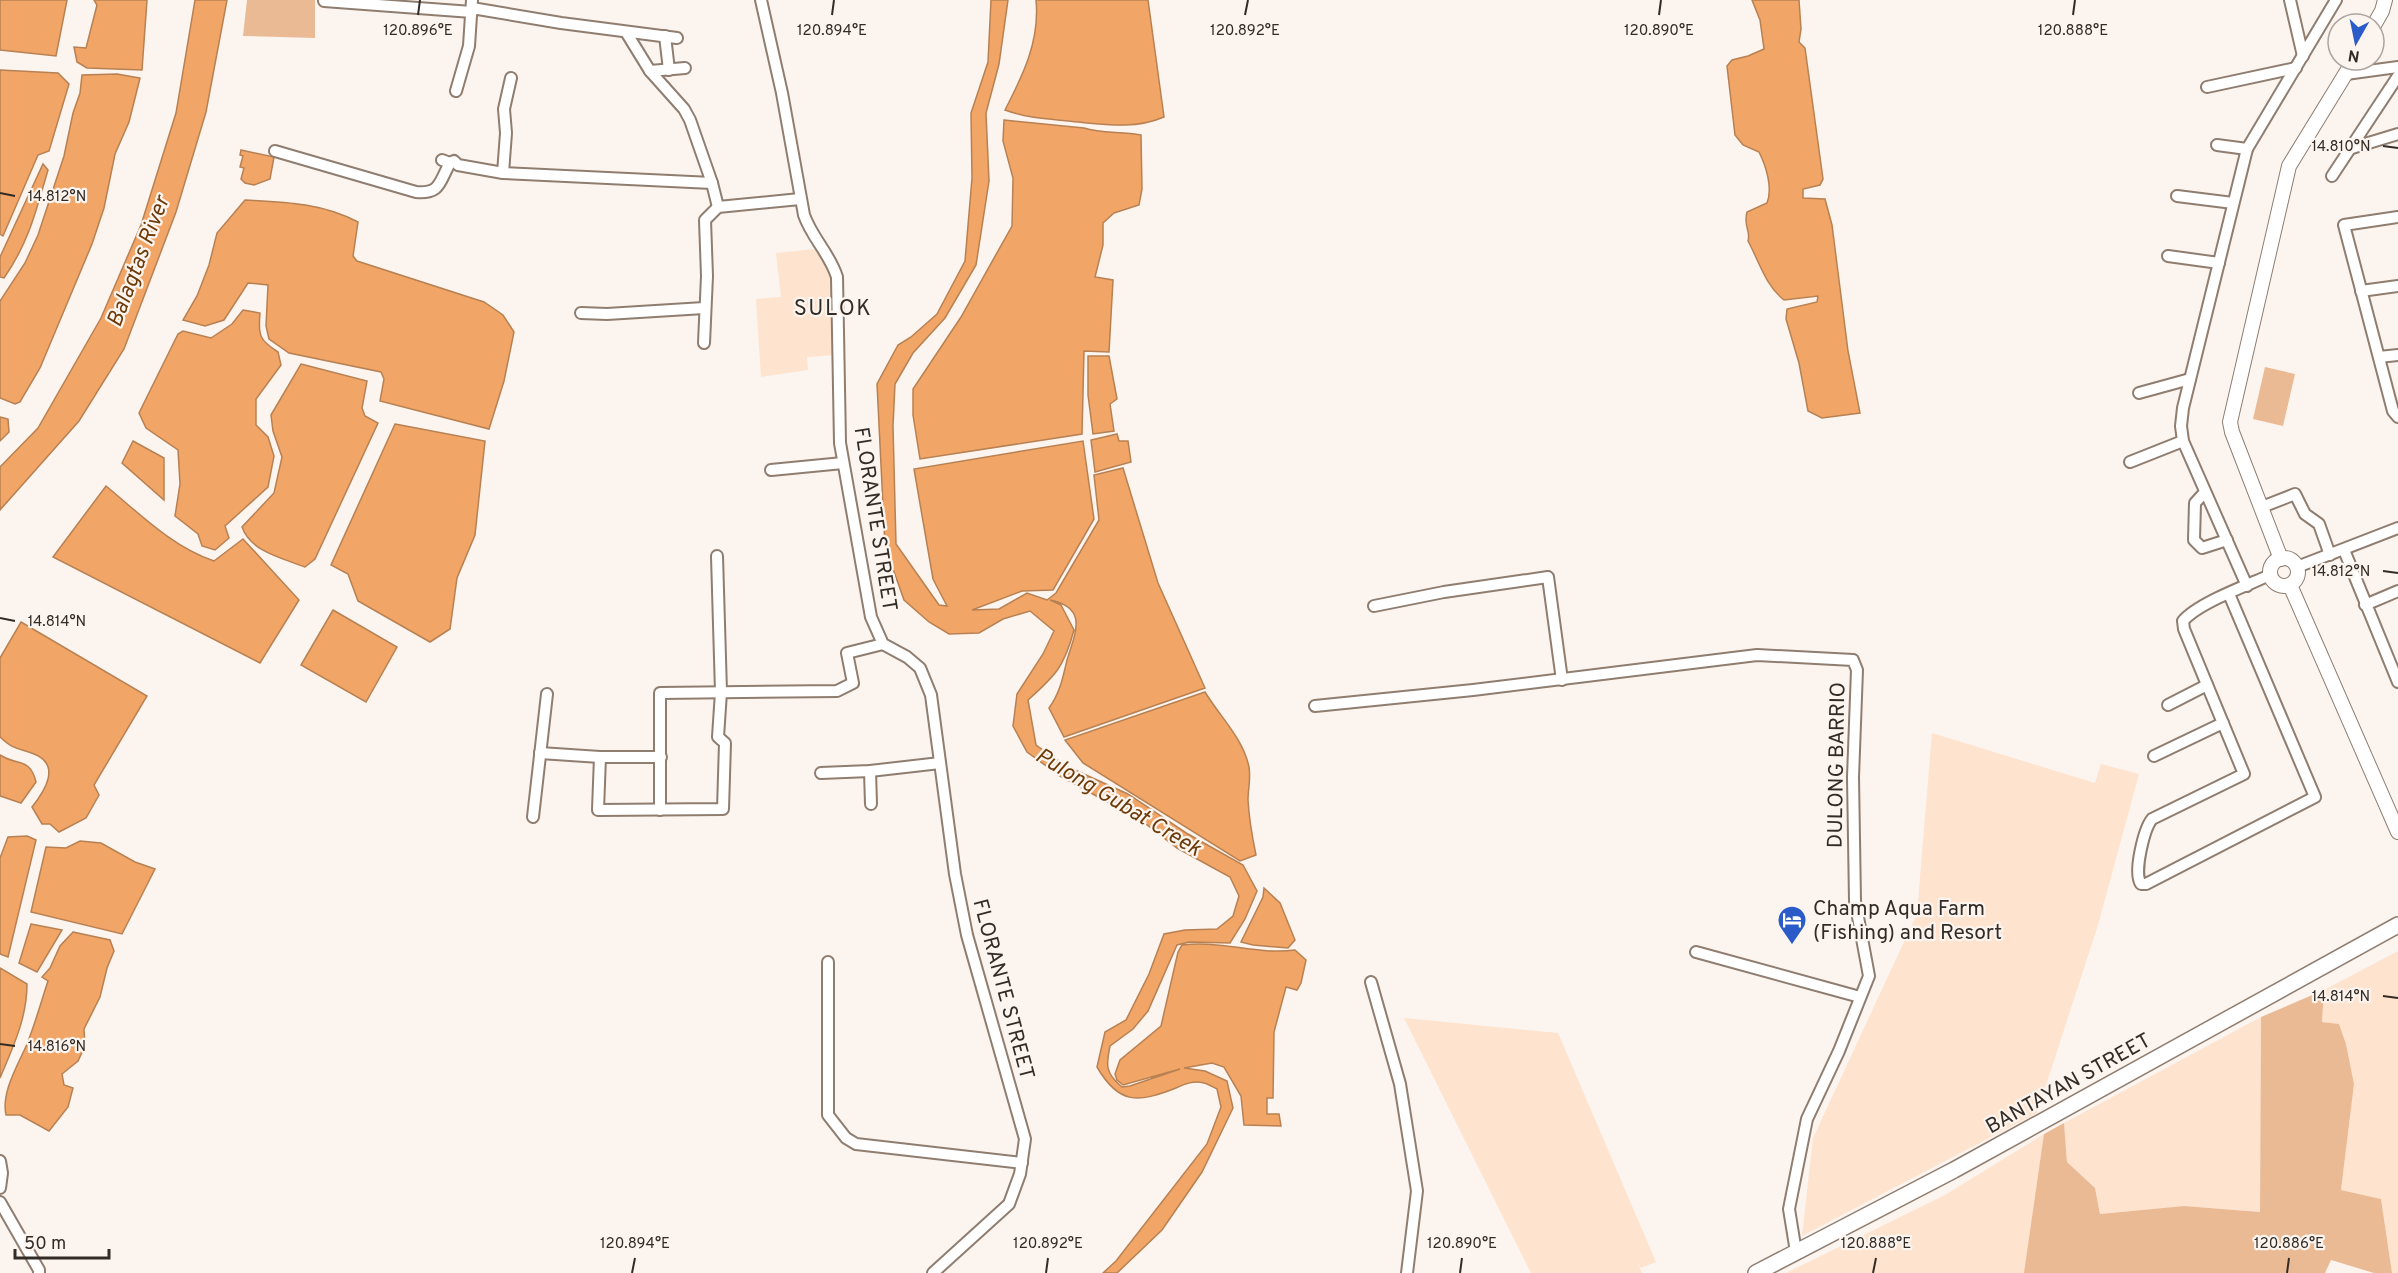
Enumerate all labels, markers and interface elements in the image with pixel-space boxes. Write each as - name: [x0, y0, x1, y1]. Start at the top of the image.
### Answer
- north arrow: [2326, 12, 2386, 72]
- text: 120.896°E: [383, 22, 453, 41]
- text: 120.894°E: [797, 22, 867, 41]
- text: 120.892°E: [1210, 22, 1280, 41]
- text: 120.890°E: [1624, 22, 1694, 41]
- text: 120.888°E: [2038, 22, 2108, 41]
- text: N: [2347, 44, 2361, 66]
- text: 14.810°N: [2311, 138, 2371, 157]
- text: 14.812°N: [28, 188, 86, 207]
- water label: Balagtas River: [102, 191, 177, 331]
- district label: SULOK: [794, 296, 872, 323]
- street label: FLORANTE STREET: [847, 425, 902, 613]
- text: 14.812°N: [2312, 563, 2370, 582]
- text: 14.814°N: [28, 613, 86, 632]
- street label: DULONG BARRIO: [1823, 682, 1852, 848]
- water label: Pulong Gubat Creek: [1030, 743, 1206, 864]
- street label: FLORANTE STREET: [965, 896, 1040, 1083]
- place label: Champ Aqua Farm (Fishing) and Resort: [1813, 896, 2002, 947]
- hotel icon: Champ Aqua Farm (Fishing) and Resort: [1776, 904, 1808, 946]
- text: 14.814°N: [2312, 988, 2370, 1007]
- street label: BANTAYAN STREET: [1981, 1028, 2156, 1141]
- text: 14.816°N: [28, 1038, 86, 1057]
- scale bar: [15, 1222, 110, 1260]
- text: 50 m: [24, 1233, 66, 1256]
- text: 120.894°E: [600, 1235, 670, 1254]
- text: 120.892°E: [1013, 1235, 1083, 1254]
- text: 120.890°E: [1427, 1235, 1497, 1254]
- text: 120.888°E: [1841, 1235, 1911, 1254]
- text: 120.886°E: [2254, 1235, 2324, 1254]

